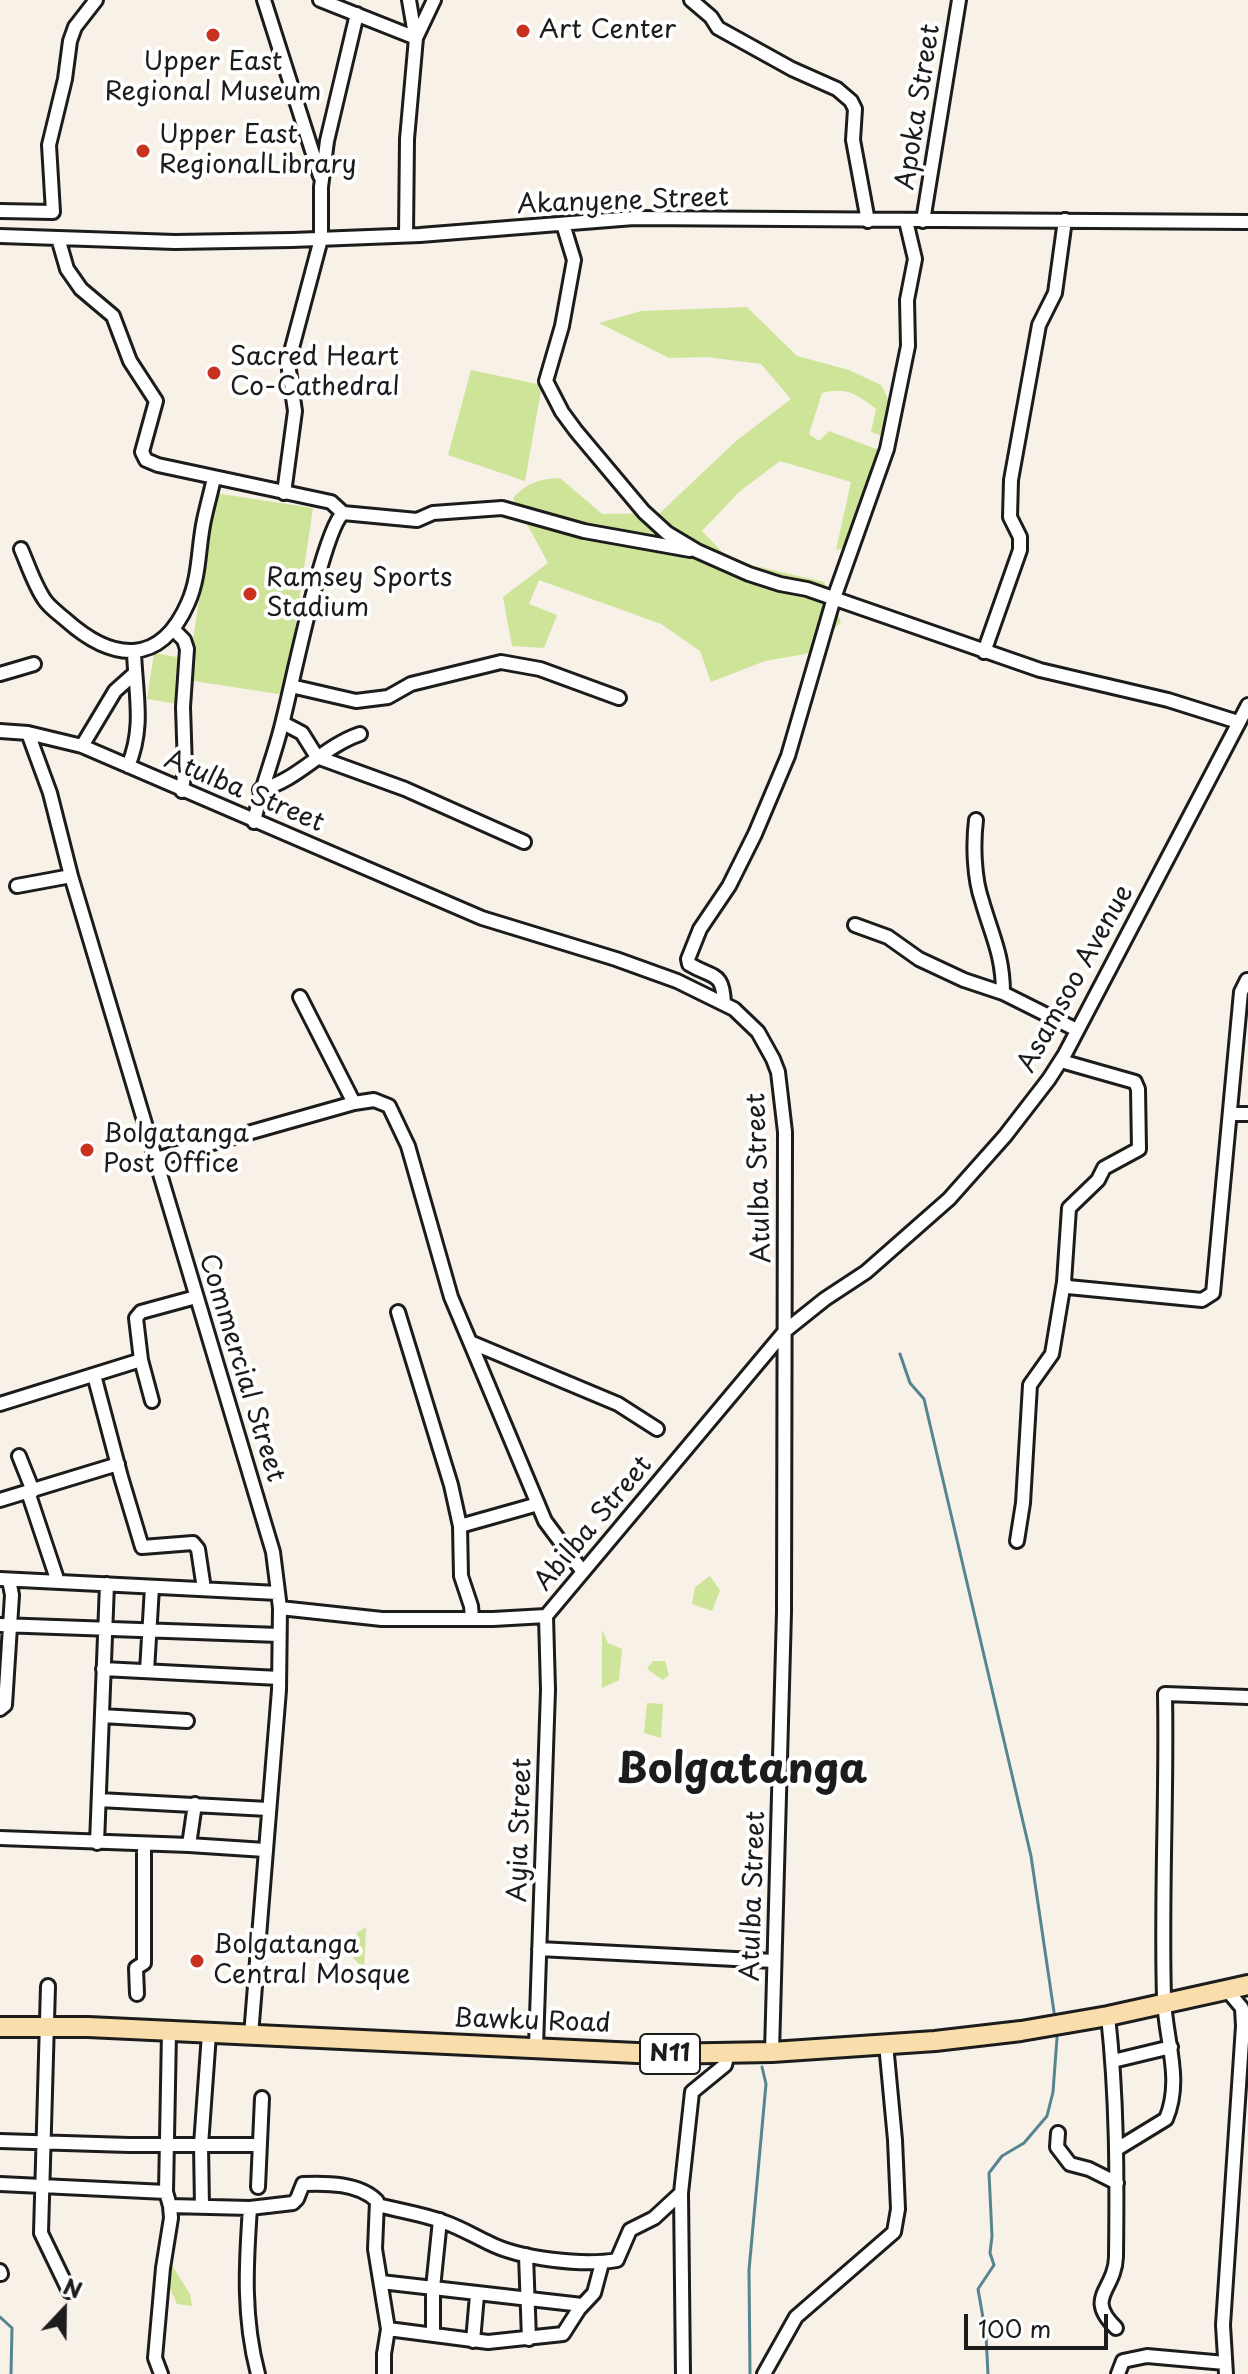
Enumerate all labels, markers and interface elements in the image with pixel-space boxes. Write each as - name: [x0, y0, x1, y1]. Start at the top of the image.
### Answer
- place label: Art Center: [539, 15, 676, 47]
- marker: Art Center: [514, 22, 532, 40]
- street label: Apoka Street: [891, 22, 947, 192]
- marker: Upper East Regional Museum: [204, 26, 222, 44]
- place label: Upper East Regional Museum: [105, 47, 321, 108]
- place label: Upper East RegionalLibrary: [159, 120, 357, 182]
- marker: Upper East RegionalLibrary: [134, 142, 152, 160]
- street label: Akanyene Street: [516, 183, 730, 221]
- place label: Sacred Heart Co-Cathedral: [230, 342, 400, 404]
- marker: Sacred Heart Co-Cathedral: [205, 364, 223, 382]
- place label: Ramsey Sports Stadium: [266, 563, 452, 624]
- marker: Ramsey Sports Stadium: [241, 585, 259, 603]
- street label: Atulba Street: [159, 744, 329, 840]
- street label: Asamsoo Avenue: [1012, 880, 1140, 1078]
- street label: Atulba Street: [741, 1092, 779, 1264]
- place label: Bolgatanga Post Office: [103, 1119, 249, 1180]
- marker: Bolgatanga Post Office: [78, 1141, 96, 1159]
- street label: Commercial Street: [191, 1250, 291, 1486]
- street label: Abilba Street: [529, 1450, 659, 1598]
- district label: Bolgatanga: [617, 1746, 867, 1796]
- street label: Ayia Street: [503, 1757, 539, 1903]
- street label: Atulba Street: [735, 1810, 773, 1982]
- place label: Bolgatanga Central Mosque: [213, 1930, 410, 1992]
- marker: Bolgatanga Central Mosque: [188, 1952, 206, 1970]
- street label: Bawku Road: [453, 2004, 611, 2040]
- road number: N11: [640, 2034, 700, 2074]
- text: N: [59, 2269, 87, 2306]
- north arrow: [24, 2270, 104, 2350]
- scale bar: [968, 2298, 1112, 2348]
- text: 100 m: [978, 2310, 1051, 2346]

